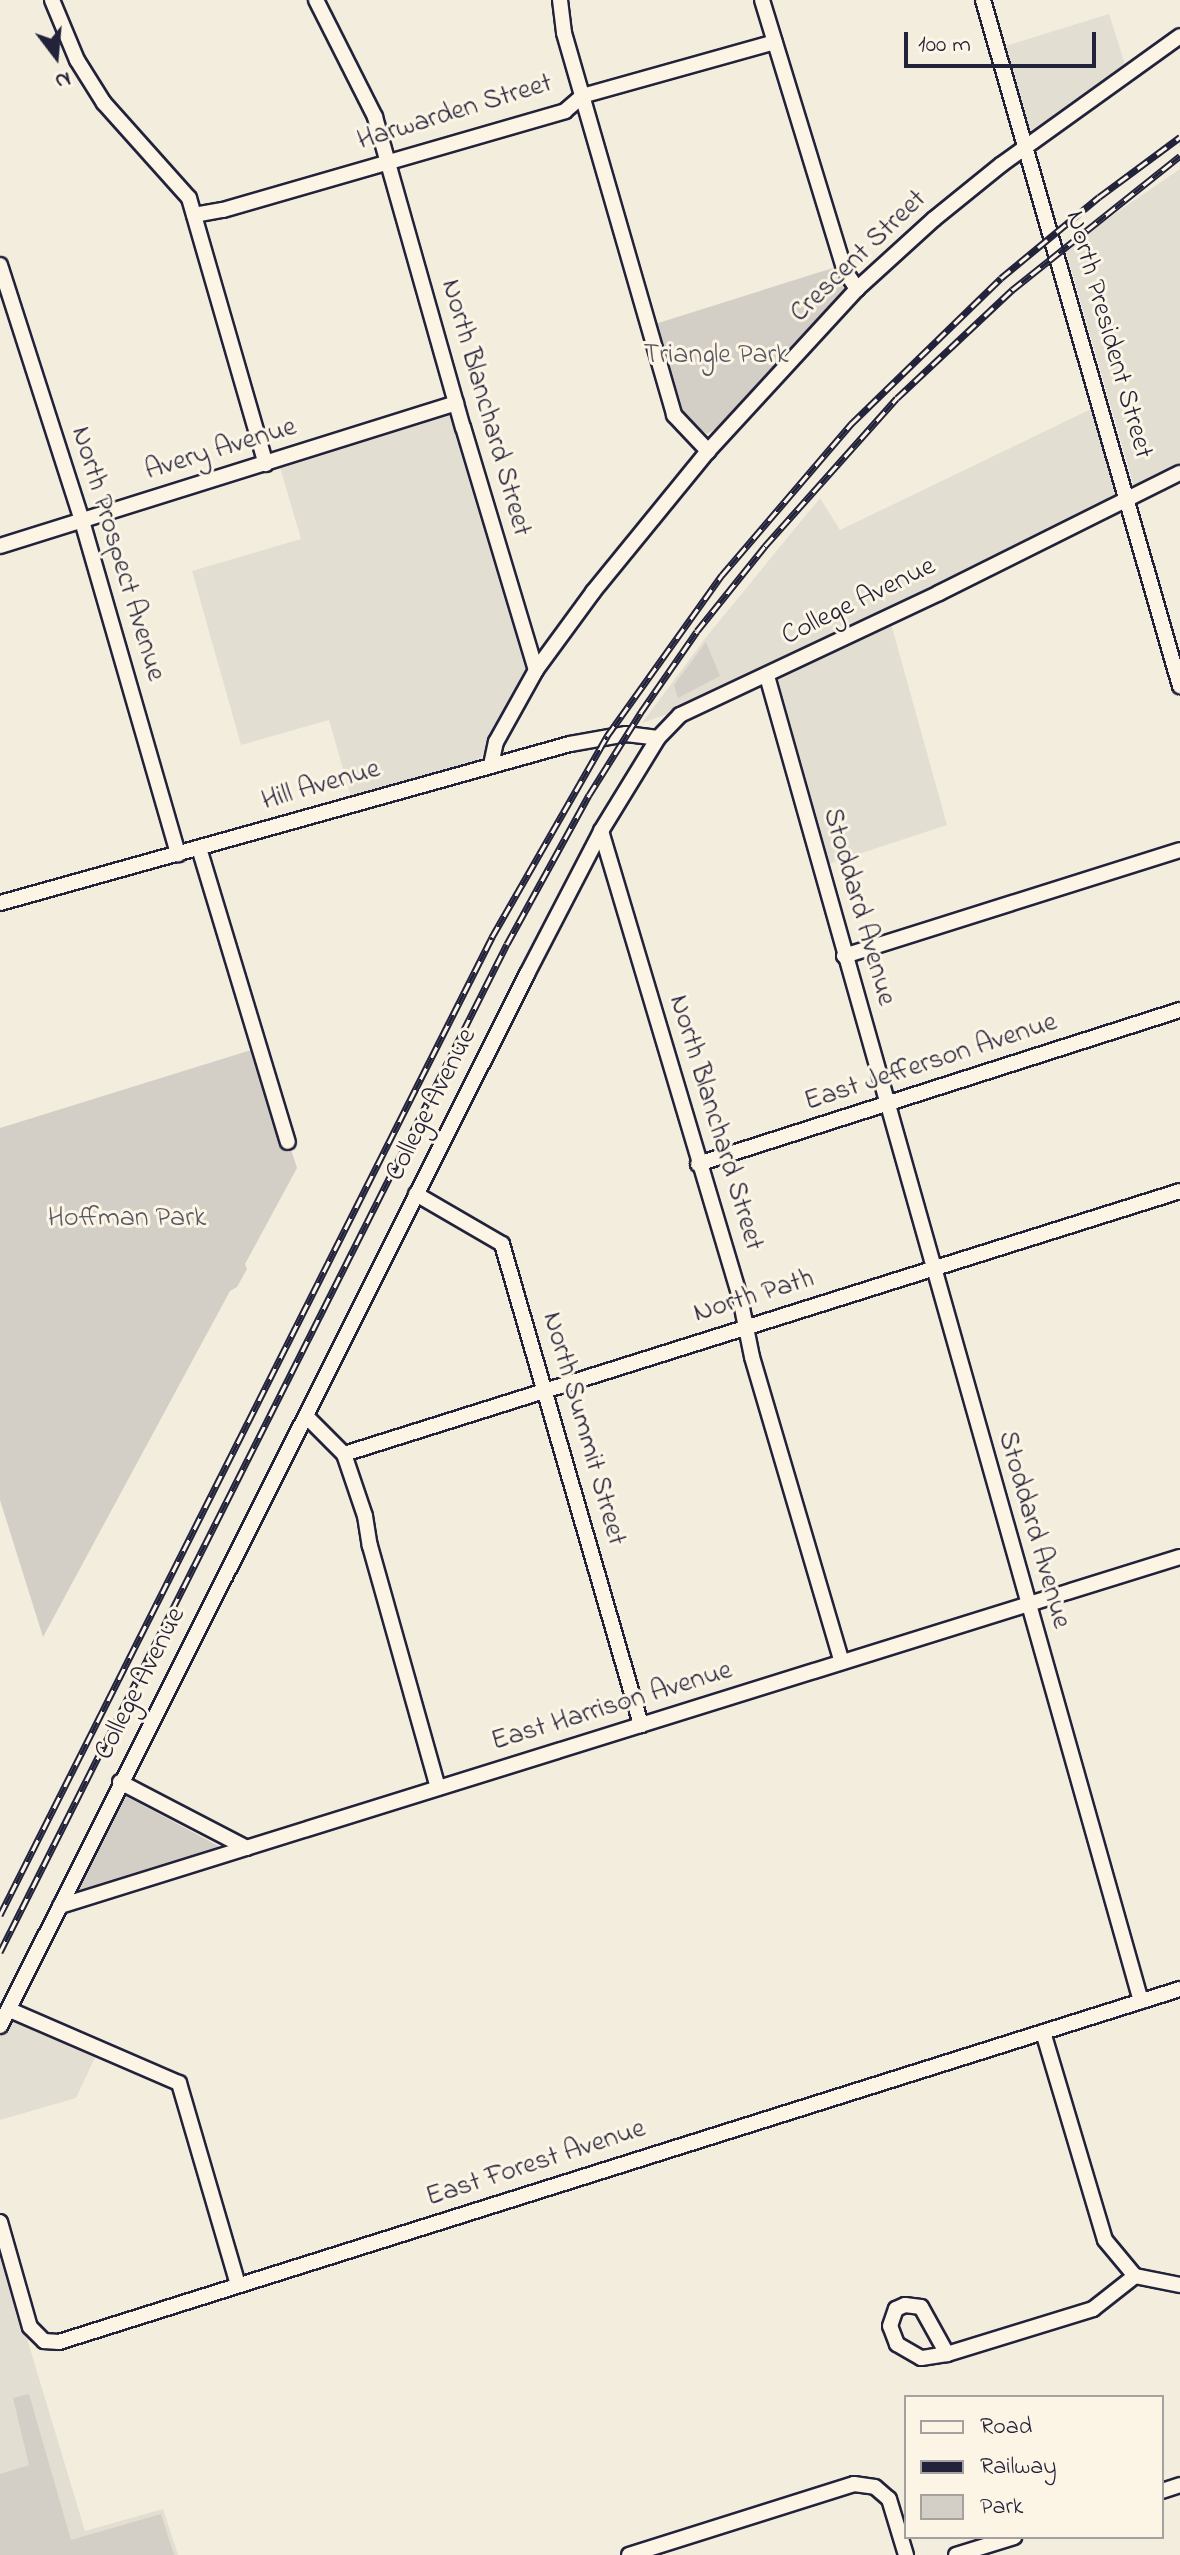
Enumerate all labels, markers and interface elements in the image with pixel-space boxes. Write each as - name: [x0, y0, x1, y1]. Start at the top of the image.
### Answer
- north arrow: [16, 16, 96, 96]
- scale bar: [908, 16, 1100, 66]
- text: 100 m: [918, 28, 971, 63]
- text: N: [51, 62, 74, 96]
- street label: Harwarden Street: [354, 67, 556, 159]
- street label: Crescent Street: [784, 184, 934, 330]
- street label: North President Street: [1057, 207, 1159, 463]
- street label: North Blanchard Street: [432, 276, 538, 540]
- park label: Triangle Park: [643, 339, 789, 373]
- street label: Avery Avenue: [141, 411, 301, 489]
- street label: North Prospect Avenue: [62, 423, 172, 685]
- street label: College Avenue: [777, 550, 941, 654]
- street label: Hill Avenue: [258, 753, 384, 819]
- street label: Stoddard Avenue: [814, 804, 902, 1010]
- street label: North Blanchard Street: [660, 991, 770, 1255]
- street label: East Jefferson Avenue: [800, 1006, 1062, 1120]
- street label: College Avenue: [379, 1023, 485, 1187]
- park label: Hoffman Park: [48, 1202, 206, 1236]
- street label: North Path: [690, 1263, 818, 1331]
- street label: North Summit Street: [534, 1308, 632, 1550]
- street label: Stoddard Avenue: [989, 1427, 1077, 1633]
- street label: College Avenue: [88, 1602, 194, 1766]
- street label: East Harrison Avenue: [488, 1654, 736, 1760]
- street label: East Forest Avenue: [422, 2113, 650, 2215]
- legend: [904, 2395, 1164, 2539]
- text: Road: [980, 2410, 1032, 2445]
- text: Railway: [980, 2450, 1057, 2485]
- text: Park: [980, 2490, 1023, 2525]

